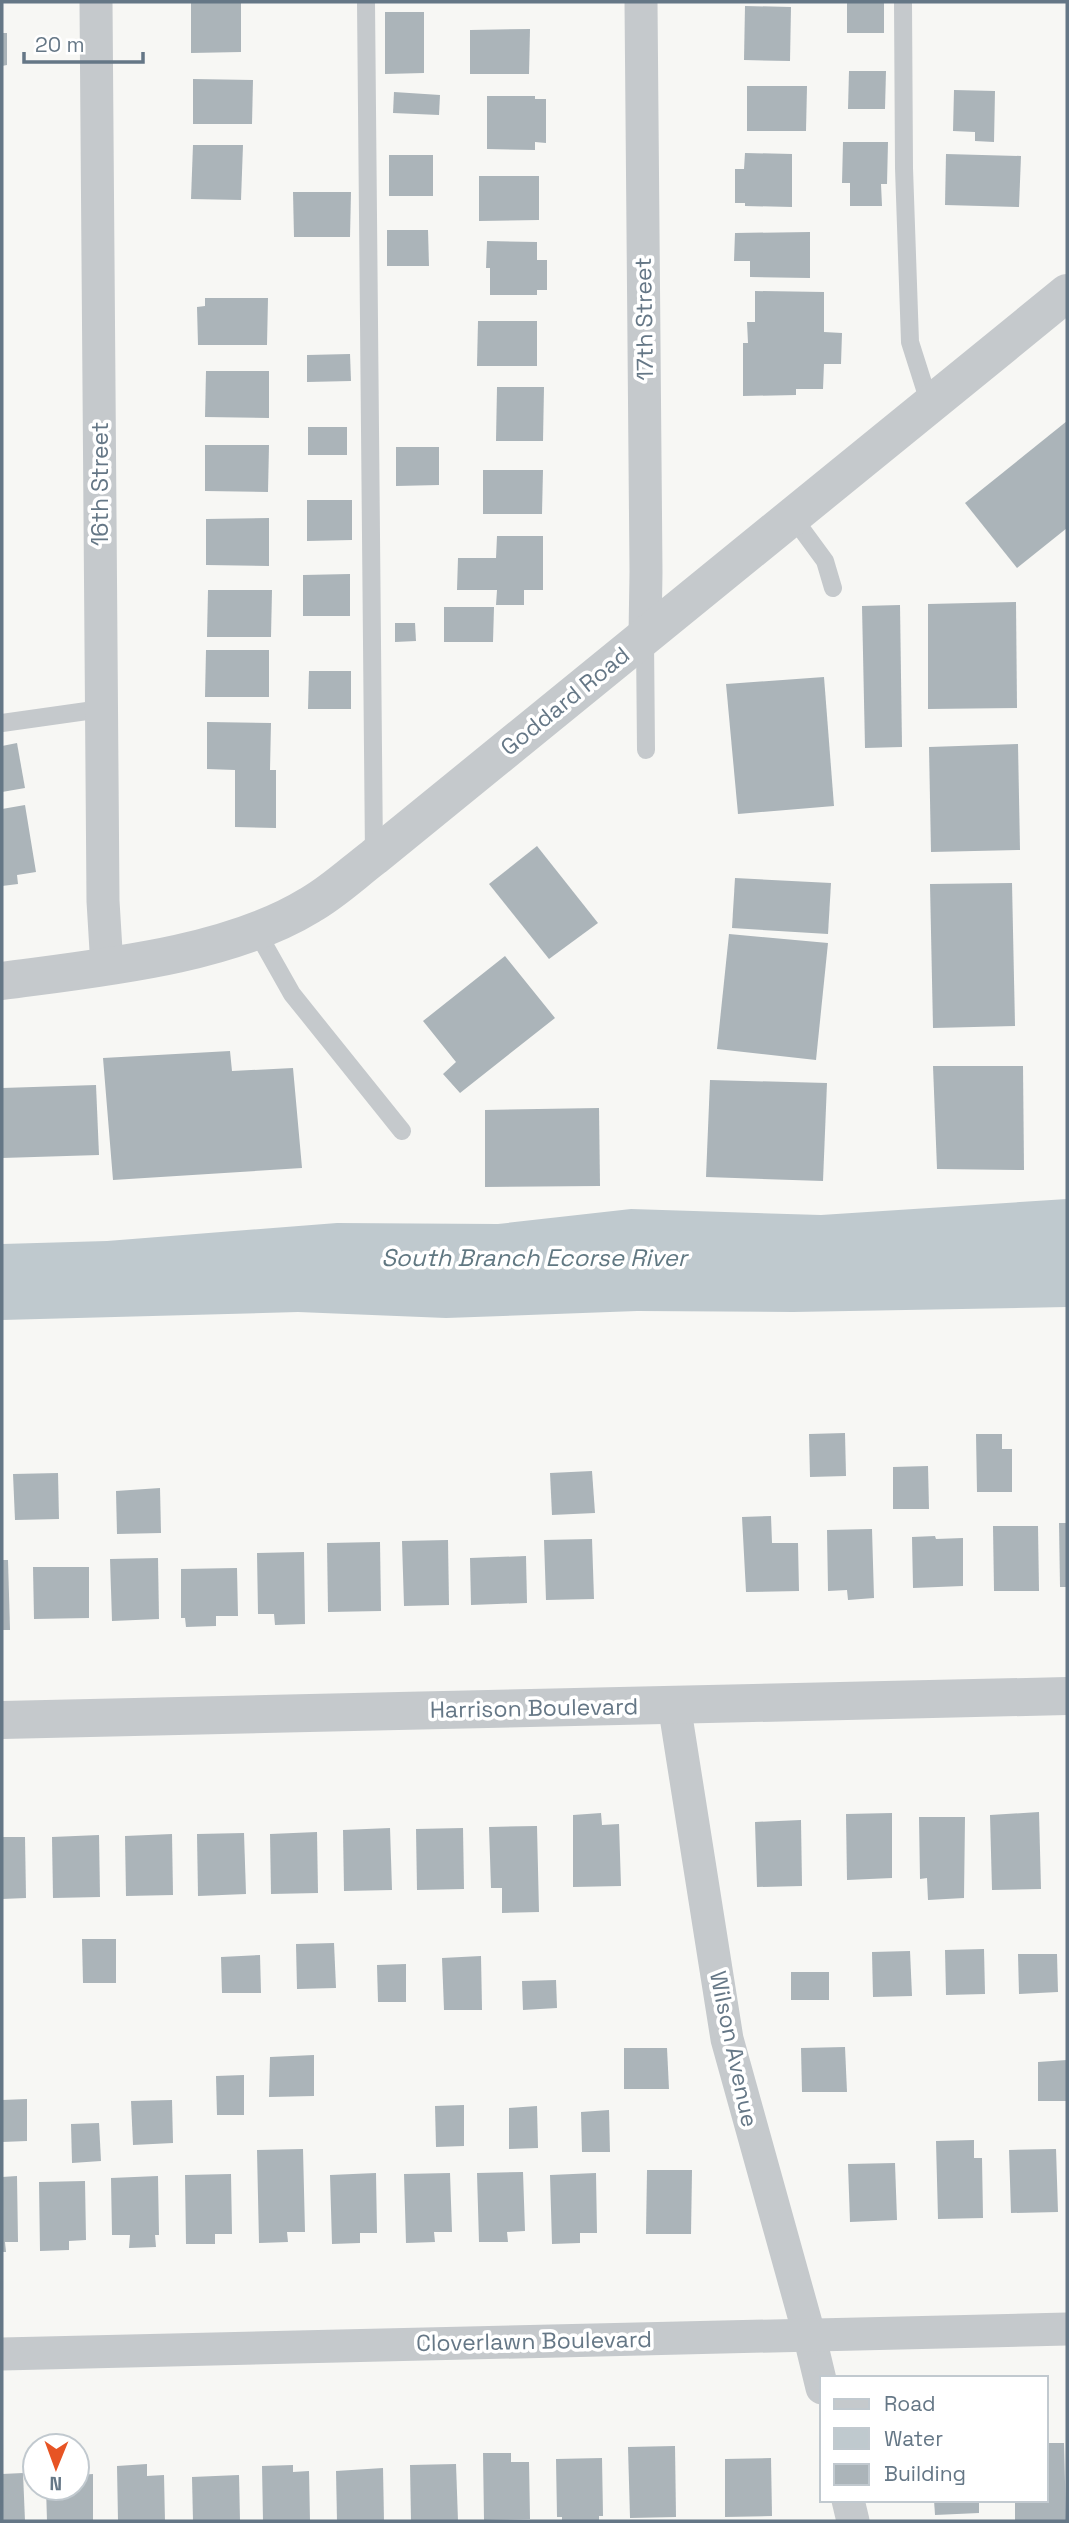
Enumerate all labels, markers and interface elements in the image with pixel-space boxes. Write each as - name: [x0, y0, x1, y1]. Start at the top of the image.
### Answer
- scale bar: [24, 21, 144, 65]
- text: 20 m: [35, 31, 85, 58]
- street label: 17th Street: [628, 257, 660, 381]
- street label: 16th Street: [85, 422, 115, 546]
- street label: Goddard Road: [494, 640, 636, 762]
- water label: South Branch Ecorse River: [381, 1242, 690, 1273]
- street label: Harrison Boulevard: [430, 1691, 638, 1725]
- street label: Wilson Avenue: [703, 1968, 765, 2130]
- street label: Cloverlawn Boulevard: [416, 2324, 652, 2358]
- legend: [820, 2376, 1048, 2502]
- text: Road: [884, 2390, 936, 2417]
- text: Water: [884, 2425, 943, 2452]
- north arrow: [21, 2432, 91, 2502]
- text: Building: [884, 2460, 966, 2487]
- text: N: [49, 2471, 62, 2496]

